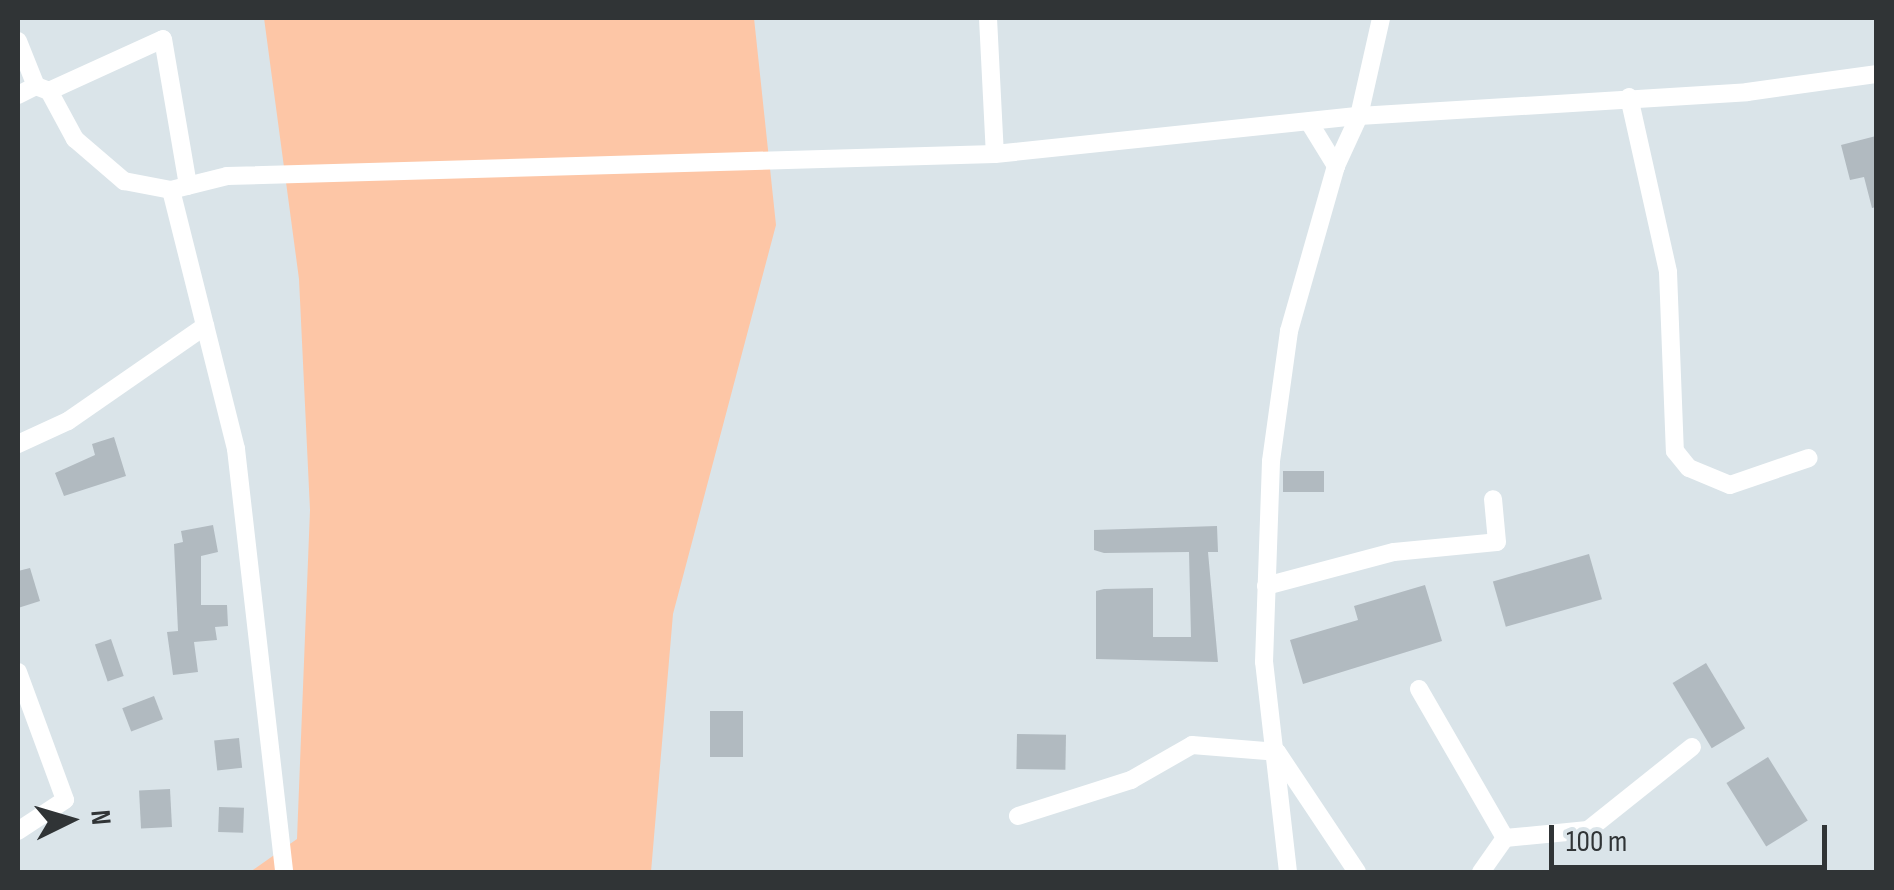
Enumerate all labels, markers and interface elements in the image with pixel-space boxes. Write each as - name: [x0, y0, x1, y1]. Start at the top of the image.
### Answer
- north arrow: [20, 770, 120, 870]
- scale bar: [1554, 805, 1832, 867]
- text: N: [83, 808, 117, 826]
- text: 100 m: [1566, 824, 1627, 860]

